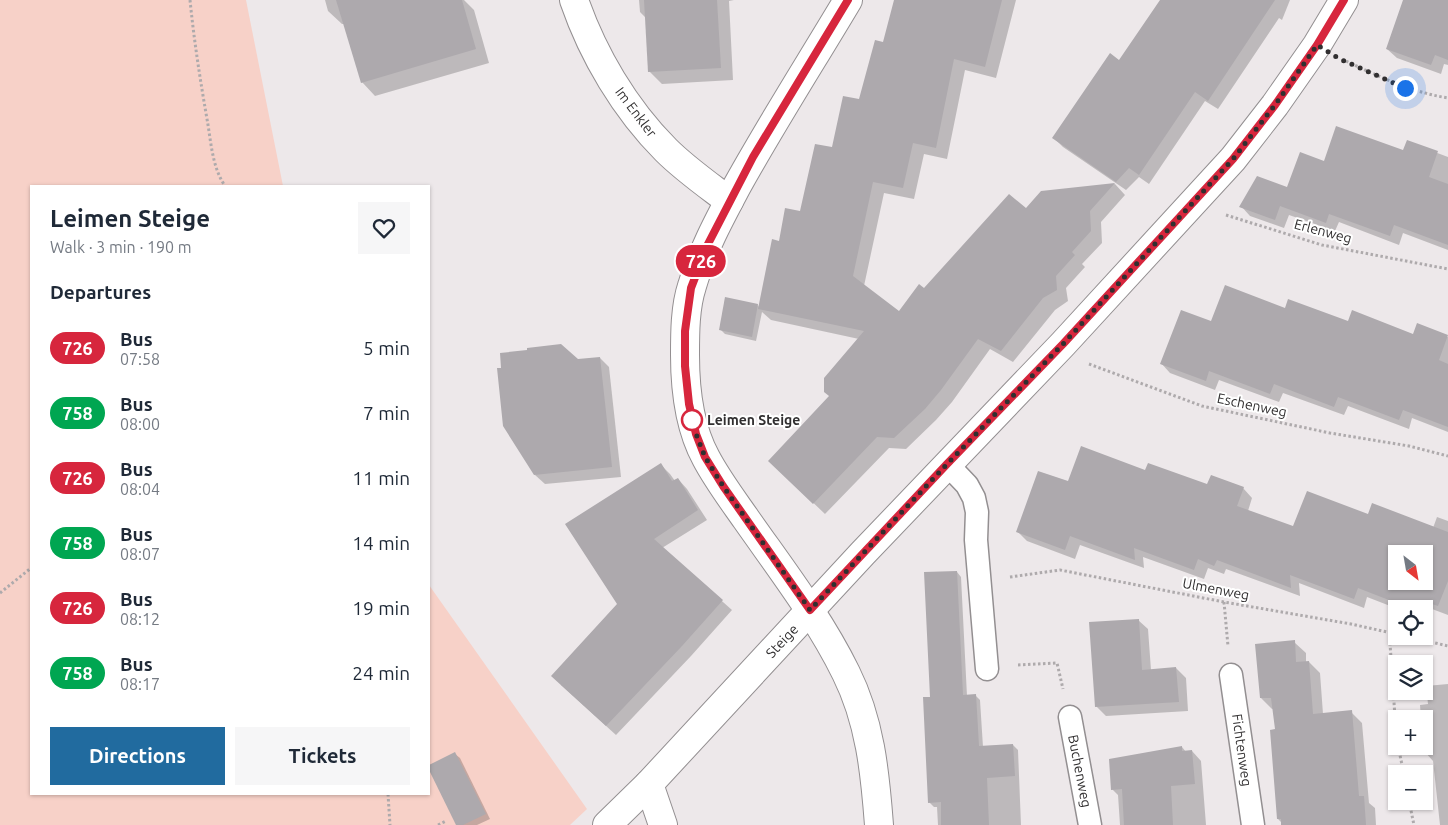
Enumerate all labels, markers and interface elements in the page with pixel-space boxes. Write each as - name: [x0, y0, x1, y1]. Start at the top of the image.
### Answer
- your location: [1393, 76, 1418, 101]
- street label: Im Enkler: [612, 84, 660, 141]
- button: heart: [358, 202, 410, 254]
- text: Leimen Steige: [50, 205, 210, 232]
- street label: Erlenweg: [1292, 216, 1354, 246]
- text: Walk · 3 min · 190 m: [50, 238, 192, 256]
- line badge: 726: [672, 245, 730, 277]
- text: 726: [686, 251, 716, 271]
- text: Departures: [50, 281, 151, 303]
- text: Bus: [120, 328, 153, 350]
- text: 5 min: [363, 337, 410, 359]
- text: 726: [62, 338, 93, 358]
- text: 07:58: [120, 350, 160, 368]
- street label: Eschenweg: [1216, 390, 1288, 420]
- text: Bus: [120, 393, 153, 415]
- text: 7 min: [363, 402, 410, 424]
- text: 758: [62, 403, 93, 423]
- marker: Leimen Steige: [681, 409, 703, 431]
- place label: Leimen Steige: [707, 412, 800, 428]
- text: 08:00: [120, 415, 160, 433]
- text: Bus: [120, 458, 153, 480]
- text: 11 min: [352, 467, 410, 489]
- text: 726: [62, 468, 93, 488]
- text: 08:04: [120, 480, 160, 498]
- text: Bus: [120, 523, 153, 545]
- text: 14 min: [352, 532, 410, 554]
- text: 758: [62, 533, 93, 553]
- text: 08:07: [120, 545, 160, 563]
- north arrow: [1388, 545, 1432, 590]
- map controls: [1388, 545, 1433, 810]
- street label: Ulmenweg: [1181, 575, 1251, 603]
- text: Bus: [120, 588, 153, 610]
- text: 19 min: [352, 597, 410, 619]
- text: 726: [62, 598, 93, 618]
- button: locate: [1388, 600, 1433, 645]
- text: 08:12: [120, 610, 160, 628]
- street label: Steige: [763, 621, 801, 661]
- text: Bus: [120, 653, 153, 675]
- button: layers: [1388, 655, 1433, 700]
- text: 24 min: [352, 662, 410, 684]
- text: 758: [62, 663, 93, 683]
- text: 08:17: [120, 675, 160, 693]
- button: +: [1388, 710, 1433, 755]
- street label: Fichtenweg: [1229, 713, 1255, 787]
- button: Directions: [50, 727, 225, 785]
- button: Tickets: [235, 727, 410, 785]
- street label: Buchenweg: [1065, 733, 1095, 809]
- button: −: [1388, 765, 1433, 810]

